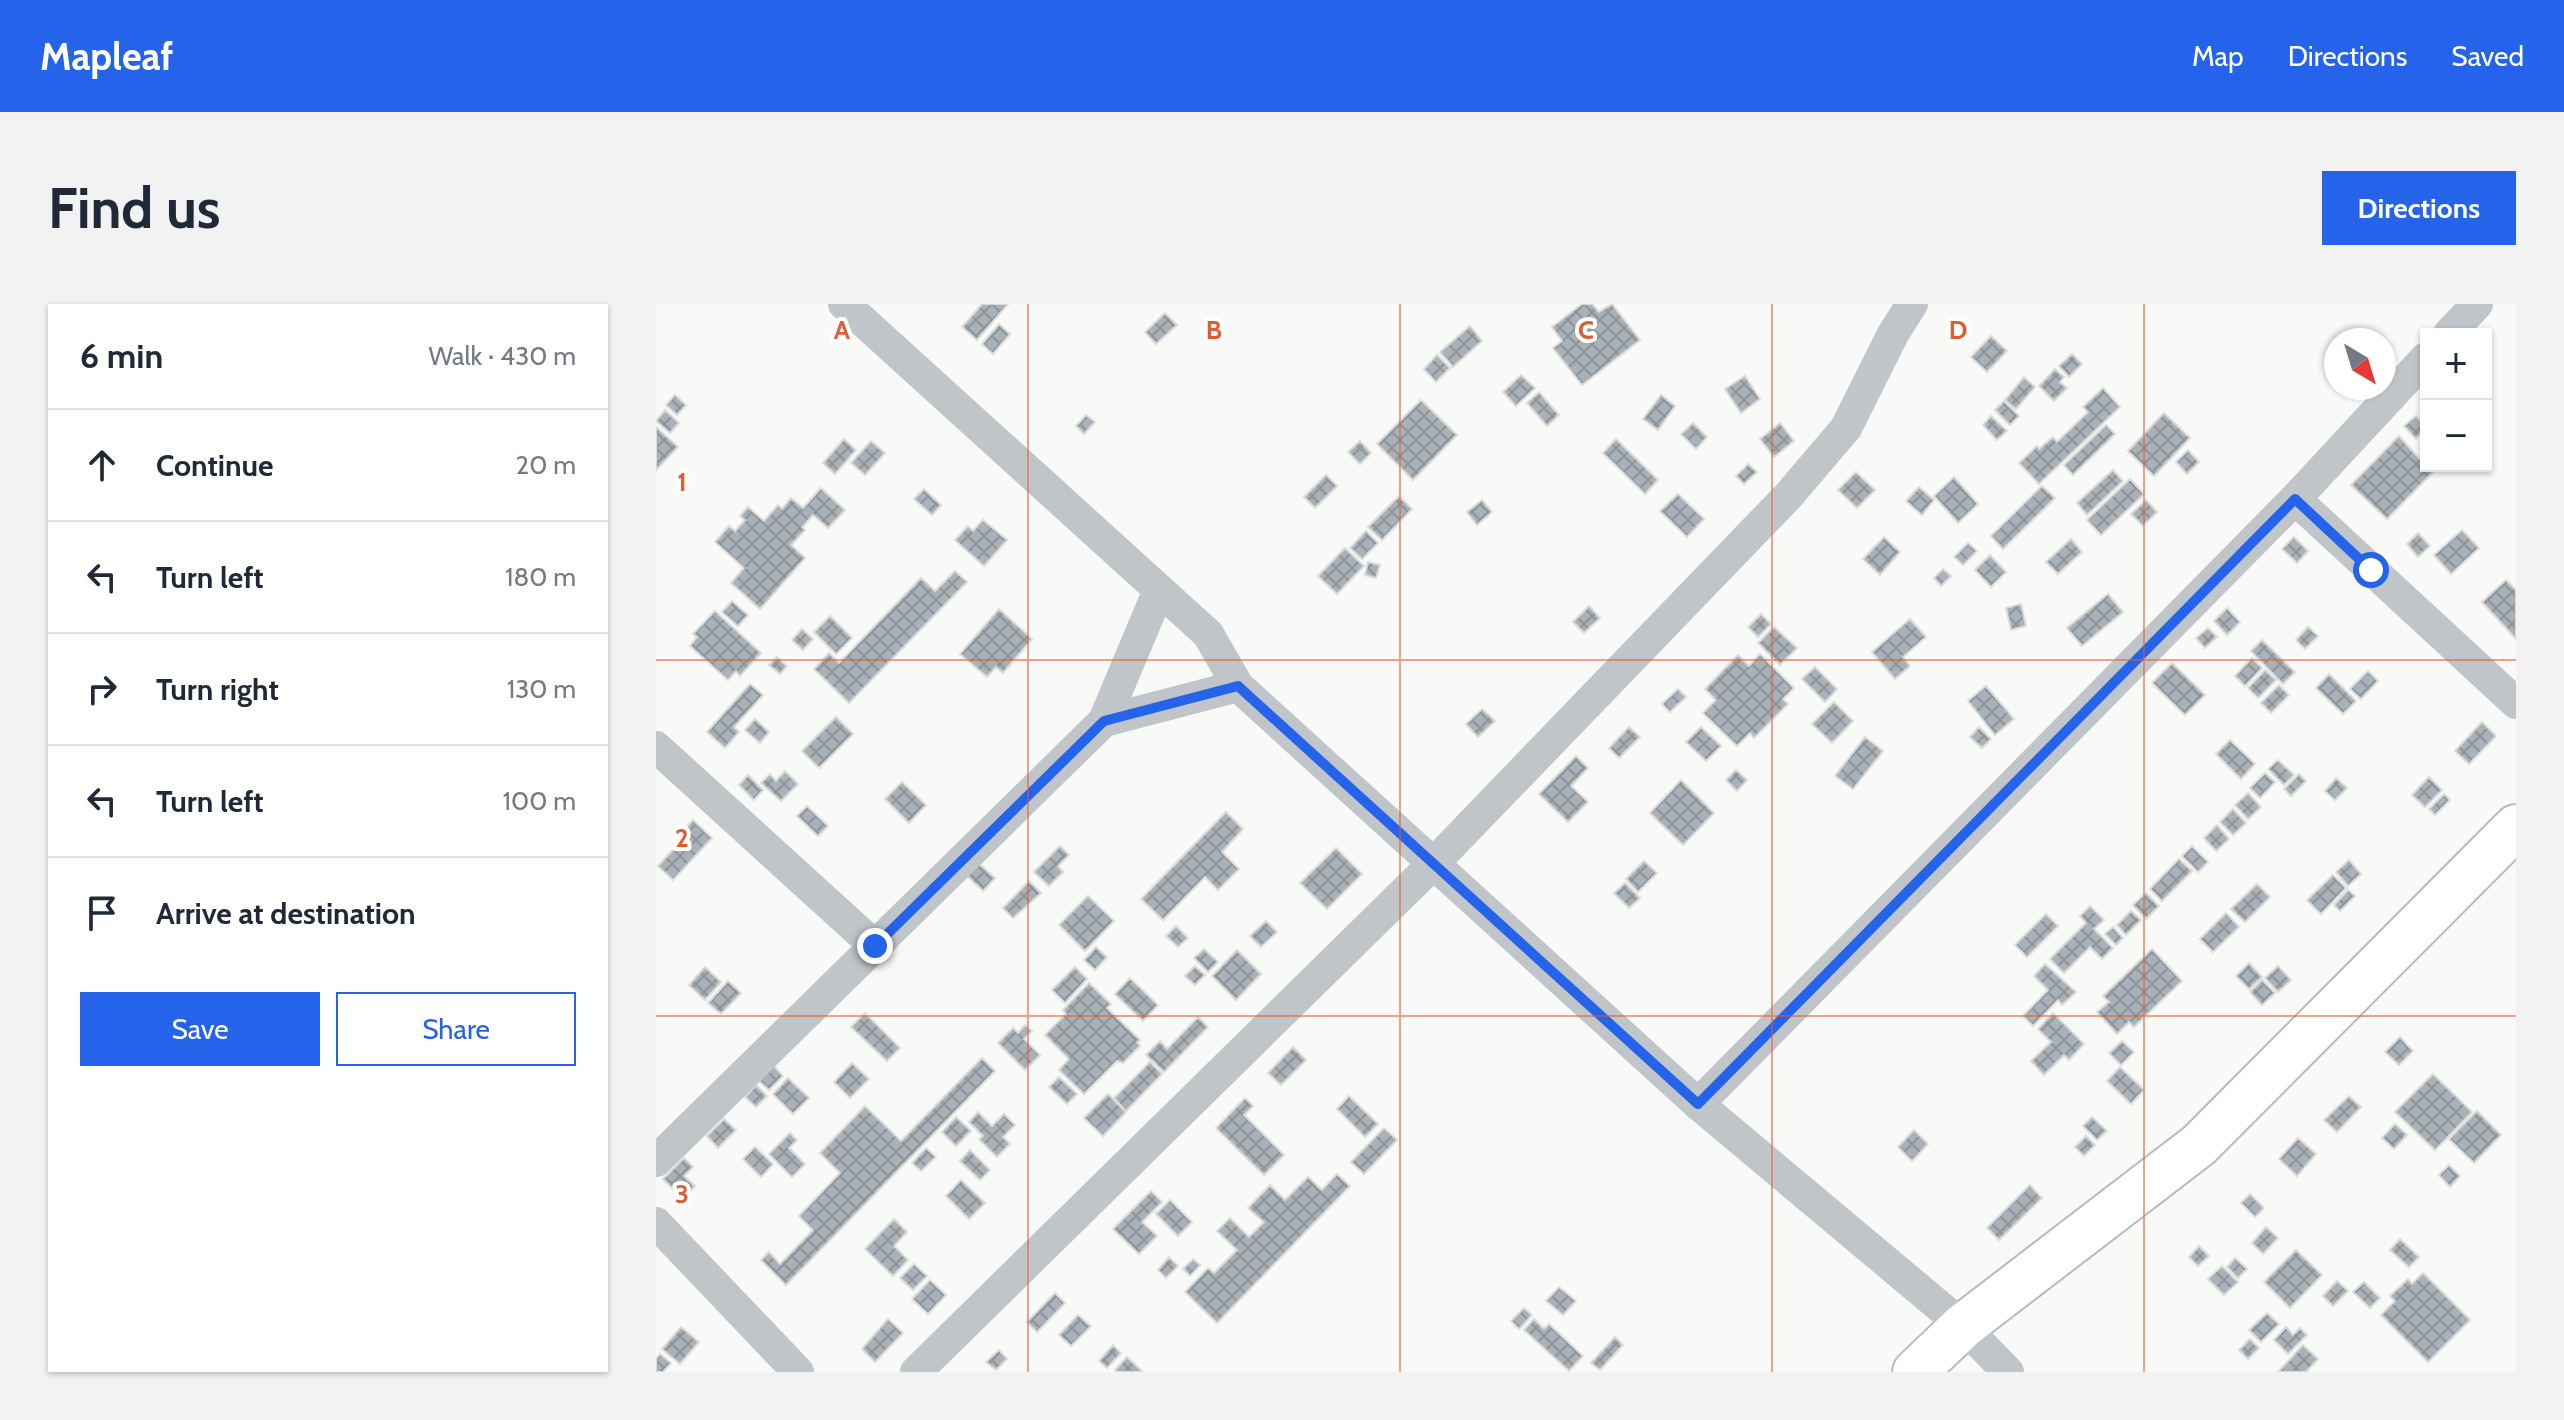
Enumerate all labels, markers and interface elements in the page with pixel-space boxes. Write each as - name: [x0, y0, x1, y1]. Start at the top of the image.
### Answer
- text: Mapleaf: [40, 33, 173, 80]
- text: Map: [2192, 39, 2244, 73]
- text: Directions: [2288, 39, 2407, 73]
- text: Saved: [2451, 39, 2524, 73]
- button: Directions: [2322, 171, 2516, 245]
- text: Find us: [48, 174, 221, 242]
- text: A: [834, 314, 851, 346]
- text: B: [1206, 314, 1222, 346]
- text: C: [1578, 314, 1594, 346]
- text: D: [1949, 314, 1967, 346]
- north arrow: [2324, 328, 2396, 400]
- map controls: [2420, 328, 2492, 472]
- button: +: [2420, 328, 2492, 400]
- text: 6 min: [80, 335, 163, 377]
- text: Walk · 430 m: [428, 340, 576, 372]
- button: −: [2420, 400, 2492, 472]
- icon: ahead: [80, 443, 124, 487]
- text: Continue: [156, 447, 273, 484]
- text: 20 m: [516, 449, 576, 481]
- text: 1: [677, 466, 687, 498]
- route start: [2353, 552, 2389, 588]
- icon: left: [80, 555, 124, 599]
- text: Turn left: [156, 559, 264, 596]
- text: 180 m: [505, 561, 576, 593]
- icon: right: [80, 667, 124, 711]
- text: Turn right: [156, 671, 279, 708]
- text: 130 m: [507, 673, 576, 705]
- icon: left: [80, 779, 124, 823]
- text: Turn left: [156, 783, 264, 820]
- text: 100 m: [503, 785, 576, 817]
- text: 2: [675, 822, 689, 854]
- icon: arrive: [80, 891, 124, 935]
- text: Arrive at destination: [156, 895, 416, 932]
- route end: [857, 928, 893, 964]
- button: Save: [80, 992, 320, 1066]
- button: Share: [336, 992, 576, 1066]
- text: 3: [675, 1178, 689, 1210]

